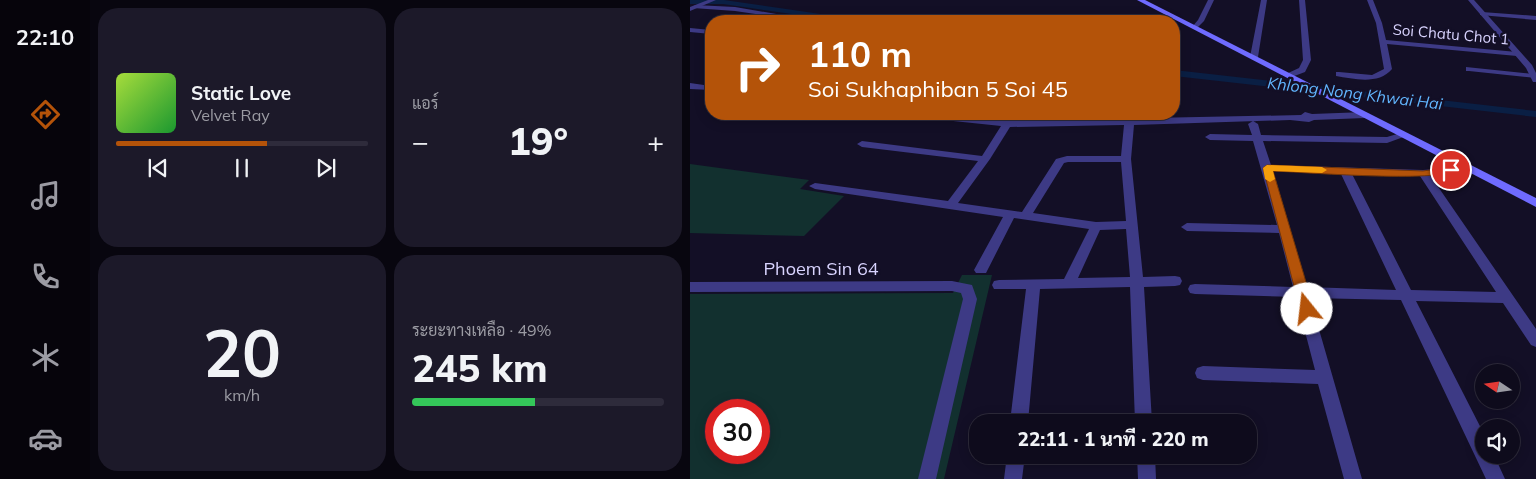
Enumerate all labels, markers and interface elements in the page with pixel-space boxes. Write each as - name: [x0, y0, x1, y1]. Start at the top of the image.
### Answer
- street label: Soi Chatu Chot 1: [1392, 19, 1510, 49]
- text: 22:10: [16, 23, 74, 51]
- text: 110 m: [808, 32, 912, 76]
- icon: right: [725, 35, 790, 100]
- water label: Khlong Nong Khwai Hai: [1266, 72, 1444, 114]
- text: Soi Sukhaphiban 5 Soi 45: [808, 75, 1068, 103]
- text: Static Love: [191, 81, 291, 105]
- text: แอร์: [412, 93, 438, 113]
- icon: directions: [28, 97, 63, 132]
- text: Velvet Ray: [191, 105, 270, 125]
- text: 19°: [508, 117, 568, 165]
- text: −: [412, 124, 429, 159]
- text: +: [647, 124, 664, 159]
- pin: [1430, 149, 1472, 191]
- icon: previous: [144, 154, 172, 182]
- icon: pause: [228, 154, 256, 182]
- icon: next: [312, 154, 340, 182]
- icon: arrive: [1437, 156, 1465, 184]
- icon: music: [28, 178, 63, 213]
- street label: Phoem Sin 64: [763, 257, 879, 280]
- icon: phone: [28, 259, 63, 294]
- position arrow: [1280, 282, 1332, 334]
- text: 20: [203, 312, 281, 393]
- text: ระยะทางเหลือ · 49%: [412, 320, 552, 340]
- icon: climate: [28, 340, 63, 375]
- text: 245 km: [412, 344, 548, 392]
- north arrow: [1475, 364, 1520, 409]
- map controls: [1475, 364, 1520, 464]
- text: km/h: [224, 385, 260, 405]
- speed limit sign: 30: [705, 399, 770, 464]
- button: sound: [1475, 419, 1520, 464]
- icon: car: [28, 421, 63, 456]
- text: 22:11 · 1 นาที · 220 m: [1018, 427, 1208, 451]

